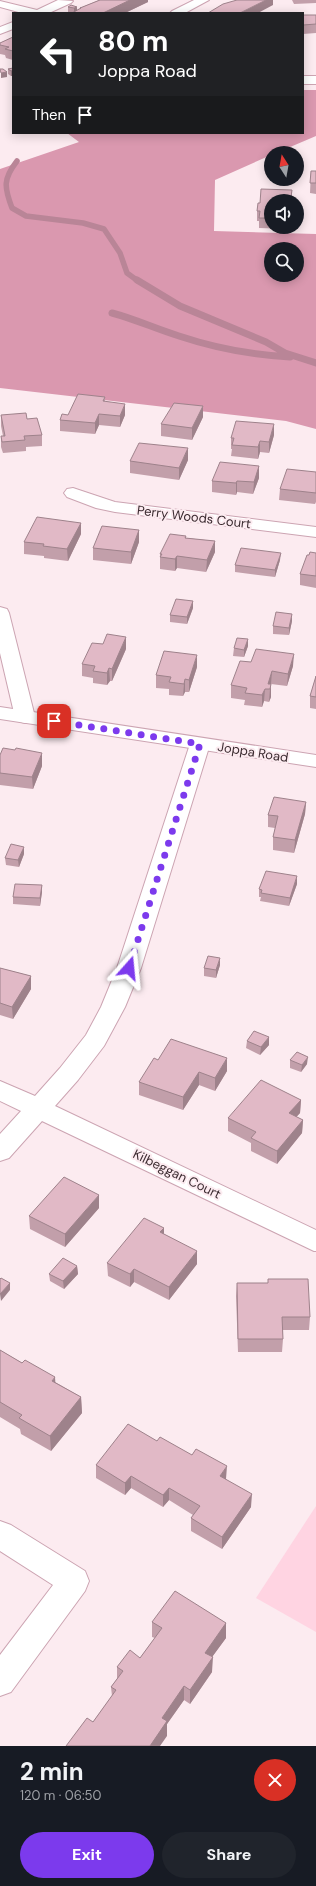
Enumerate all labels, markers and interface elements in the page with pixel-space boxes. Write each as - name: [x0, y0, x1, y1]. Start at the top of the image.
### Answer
- text: 80 m: [98, 23, 168, 60]
- icon: left: [32, 28, 84, 80]
- text: Joppa Road: [98, 59, 197, 83]
- icon: arrive: [74, 104, 96, 126]
- text: Then: [32, 105, 66, 125]
- north arrow: [264, 146, 304, 186]
- map controls: [264, 146, 304, 282]
- button: sound: [264, 194, 304, 234]
- button: search: [264, 242, 304, 282]
- street label: Perry Woods Court: [136, 502, 252, 532]
- pin: [37, 704, 71, 738]
- icon: arrive: [43, 710, 65, 732]
- street label: Joppa Road: [216, 738, 290, 766]
- position arrow: [108, 947, 150, 989]
- street label: Kilbeggan Court: [130, 1145, 224, 1203]
- text: 2 min: [20, 1756, 83, 1787]
- button: close: [254, 1759, 296, 1801]
- text: 120 m · 06:50: [20, 1787, 101, 1804]
- button: Exit: [20, 1832, 154, 1878]
- button: Share: [162, 1832, 296, 1878]

